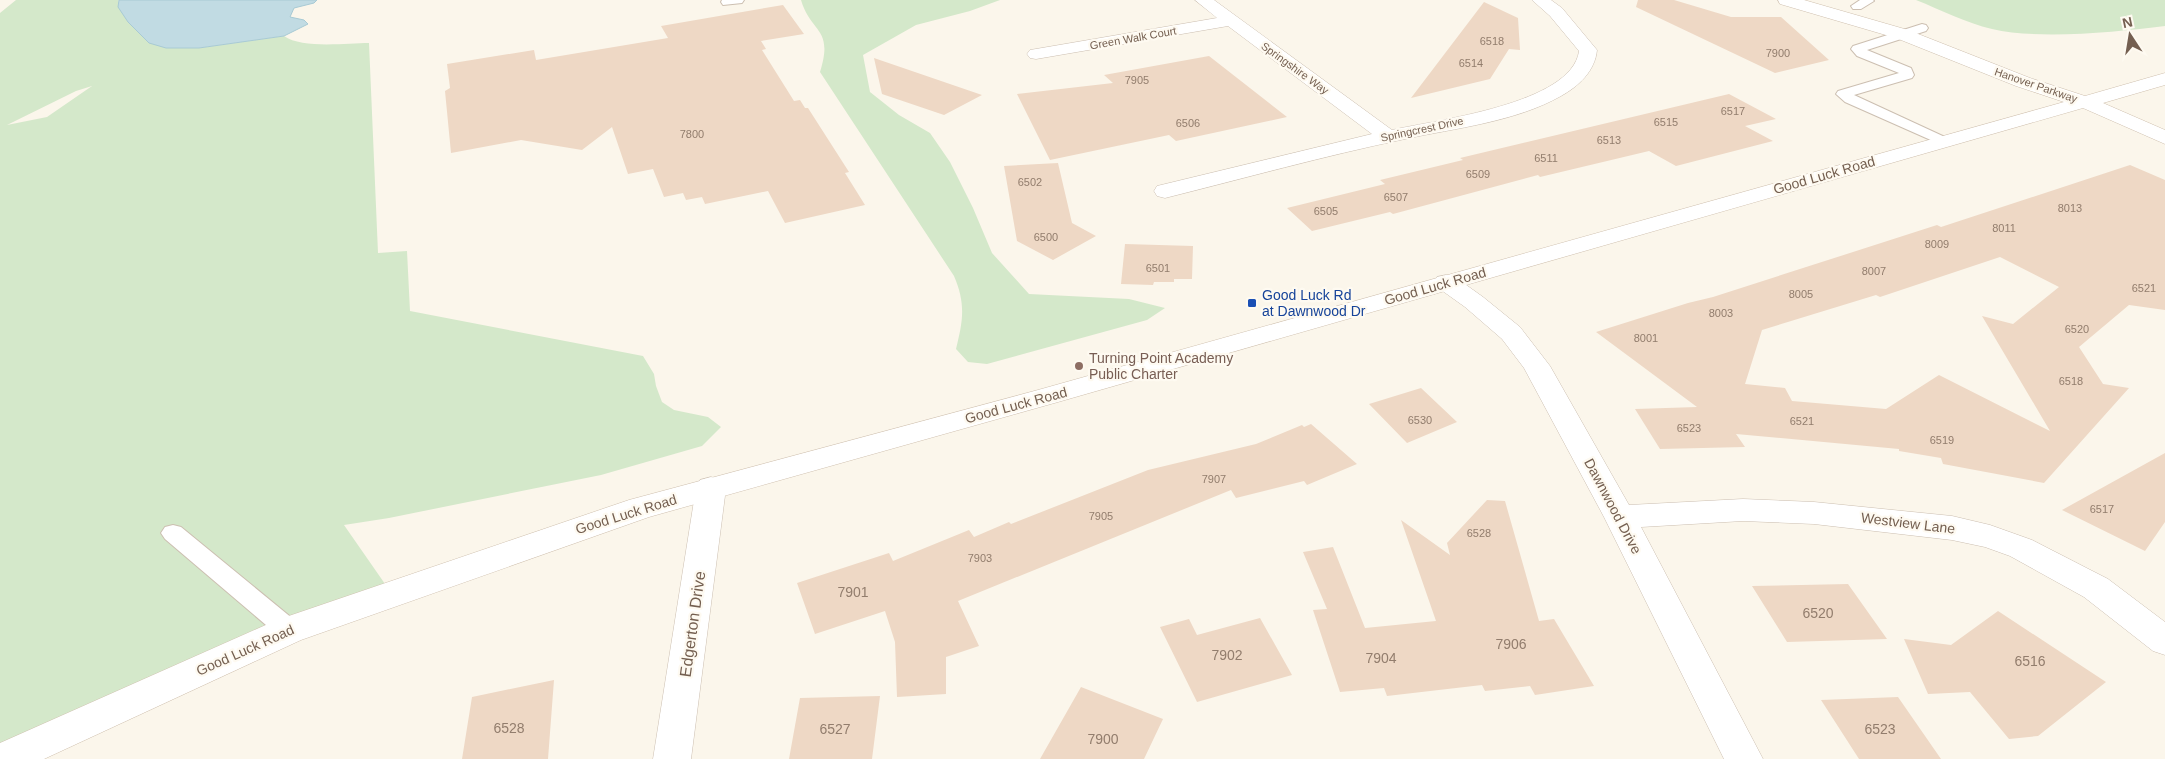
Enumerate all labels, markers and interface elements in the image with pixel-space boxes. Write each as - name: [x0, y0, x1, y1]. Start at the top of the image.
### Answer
- north arrow: [2105, 10, 2155, 60]
- text: N: [2121, 13, 2134, 31]
- street label: Green Walk Court: [1089, 24, 1177, 52]
- house number: 6518: [1480, 35, 1504, 47]
- street label: Springshire Way: [1259, 40, 1331, 97]
- house number: 7900: [1766, 47, 1790, 59]
- house number: 6514: [1459, 57, 1483, 69]
- street label: Hanover Parkway: [1993, 65, 2079, 105]
- house number: 7905: [1125, 74, 1149, 86]
- house number: 6517: [1721, 105, 1745, 117]
- street label: Springcrest Drive: [1379, 114, 1465, 144]
- house number: 6515: [1654, 116, 1678, 128]
- house number: 6506: [1176, 117, 1200, 129]
- house number: 7800: [680, 128, 704, 140]
- house number: 6513: [1597, 134, 1621, 146]
- house number: 6511: [1534, 152, 1558, 164]
- street label: Good Luck Road: [1771, 153, 1877, 197]
- house number: 6509: [1466, 168, 1490, 180]
- house number: 6502: [1018, 176, 1042, 188]
- house number: 6507: [1384, 191, 1408, 203]
- house number: 8013: [2058, 202, 2082, 214]
- house number: 6505: [1314, 205, 1338, 217]
- house number: 8011: [1992, 222, 2016, 234]
- house number: 6500: [1034, 231, 1058, 243]
- house number: 8009: [1925, 238, 1949, 250]
- house number: 6501: [1146, 262, 1170, 274]
- street label: Good Luck Road: [1382, 264, 1488, 308]
- house number: 8007: [1862, 265, 1886, 277]
- house number: 6521: [2132, 282, 2156, 294]
- place label: Good Luck Rd at Dawnwood Dr: [1262, 287, 1366, 319]
- house number: 8005: [1789, 288, 1813, 300]
- marker: Good Luck Rd at Dawnwood Dr: [1246, 297, 1258, 309]
- house number: 8003: [1709, 307, 1733, 319]
- house number: 6520: [2065, 323, 2089, 335]
- house number: 8001: [1634, 332, 1658, 344]
- place label: Turning Point Academy Public Charter: [1089, 350, 1233, 382]
- marker: Turning Point Academy Public Charter: [1073, 360, 1085, 372]
- house number: 6518: [2059, 375, 2083, 387]
- street label: Good Luck Road: [963, 384, 1069, 426]
- house number: 6530: [1408, 414, 1432, 426]
- house number: 6521: [1790, 415, 1814, 427]
- house number: 6523: [1677, 422, 1701, 434]
- house number: 6519: [1930, 434, 1954, 446]
- street label: Dawnwood Drive: [1581, 456, 1645, 557]
- house number: 7907: [1202, 473, 1226, 485]
- street label: Good Luck Road: [573, 491, 679, 537]
- house number: 6517: [2090, 503, 2114, 515]
- street label: Westview Lane: [1860, 509, 1956, 537]
- house number: 7905: [1089, 510, 1113, 522]
- house number: 6528: [1467, 527, 1491, 539]
- house number: 7903: [968, 552, 992, 564]
- street label: Edgerton Drive: [677, 570, 708, 678]
- house number: 7901: [837, 584, 869, 600]
- house number: 6520: [1802, 605, 1834, 621]
- street label: Good Luck Road: [194, 621, 296, 679]
- house number: 7906: [1495, 636, 1527, 652]
- house number: 7902: [1211, 647, 1243, 663]
- house number: 7904: [1365, 650, 1397, 666]
- house number: 6516: [2014, 653, 2046, 669]
- house number: 6528: [493, 720, 525, 736]
- house number: 6527: [819, 721, 851, 737]
- house number: 6523: [1864, 721, 1896, 737]
- house number: 7900: [1087, 731, 1119, 747]

